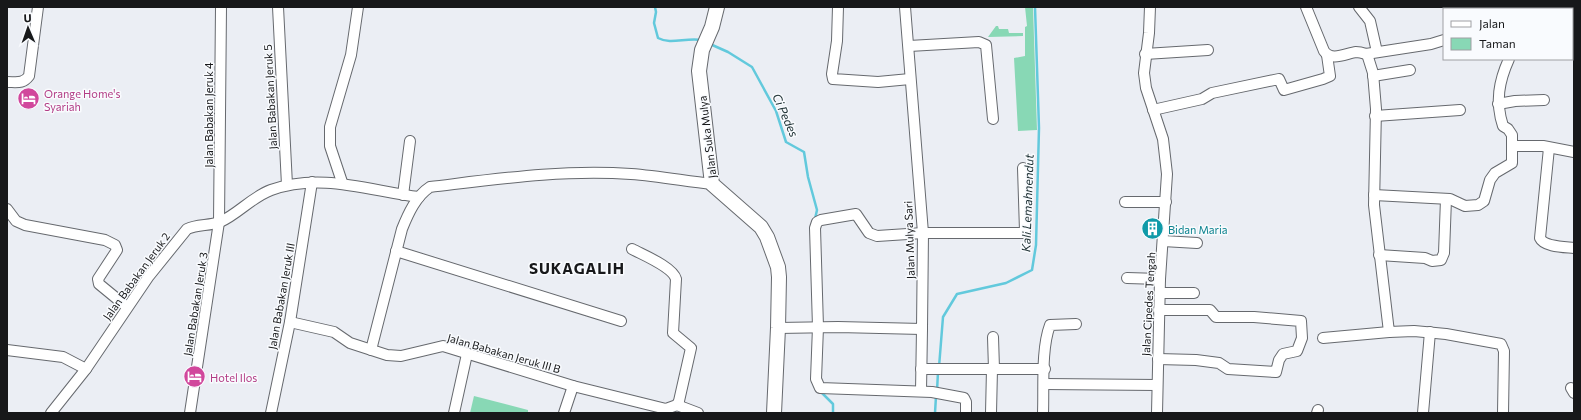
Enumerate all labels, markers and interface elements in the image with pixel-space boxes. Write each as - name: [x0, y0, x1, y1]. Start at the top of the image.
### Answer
- north arrow: [8, 8, 48, 48]
- legend: [1443, 8, 1573, 60]
- text: U: [23, 11, 32, 24]
- text: Jalan: [1479, 16, 1505, 31]
- text: Taman: [1479, 36, 1516, 50]
- street label: Jalan Babakan Jeruk 5: [261, 44, 280, 150]
- street label: Jalan Babakan Jeruk 4: [202, 62, 216, 168]
- hotel icon: Orange Home's Syariah: [15, 86, 41, 112]
- place label: Orange Home's Syariah: [44, 87, 121, 113]
- water label: Ci Pedes: [770, 91, 802, 139]
- street label: Jalan Suka Mulya: [695, 95, 720, 179]
- water label: Kali Lemahnendut: [1018, 153, 1036, 252]
- street label: Jalan Mulya Sari: [901, 200, 918, 279]
- building icon: Bidan Maria: [1140, 216, 1166, 242]
- place label: Bidan Maria: [1168, 223, 1228, 236]
- street label: Jalan Babakan Jeruk 2: [100, 230, 173, 323]
- street label: Jalan Babakan Jeruk III: [265, 242, 298, 350]
- street label: Jalan Babakan Jeruk 3: [180, 251, 211, 357]
- street label: Jalan Cipedes Tengah: [1139, 252, 1158, 356]
- district label: SUKAGALIH: [529, 259, 625, 277]
- street label: Jalan Babakan Jeruk III B: [446, 331, 562, 376]
- hotel icon: Hotel Ilos: [182, 364, 208, 390]
- place label: Hotel Ilos: [210, 371, 257, 384]

